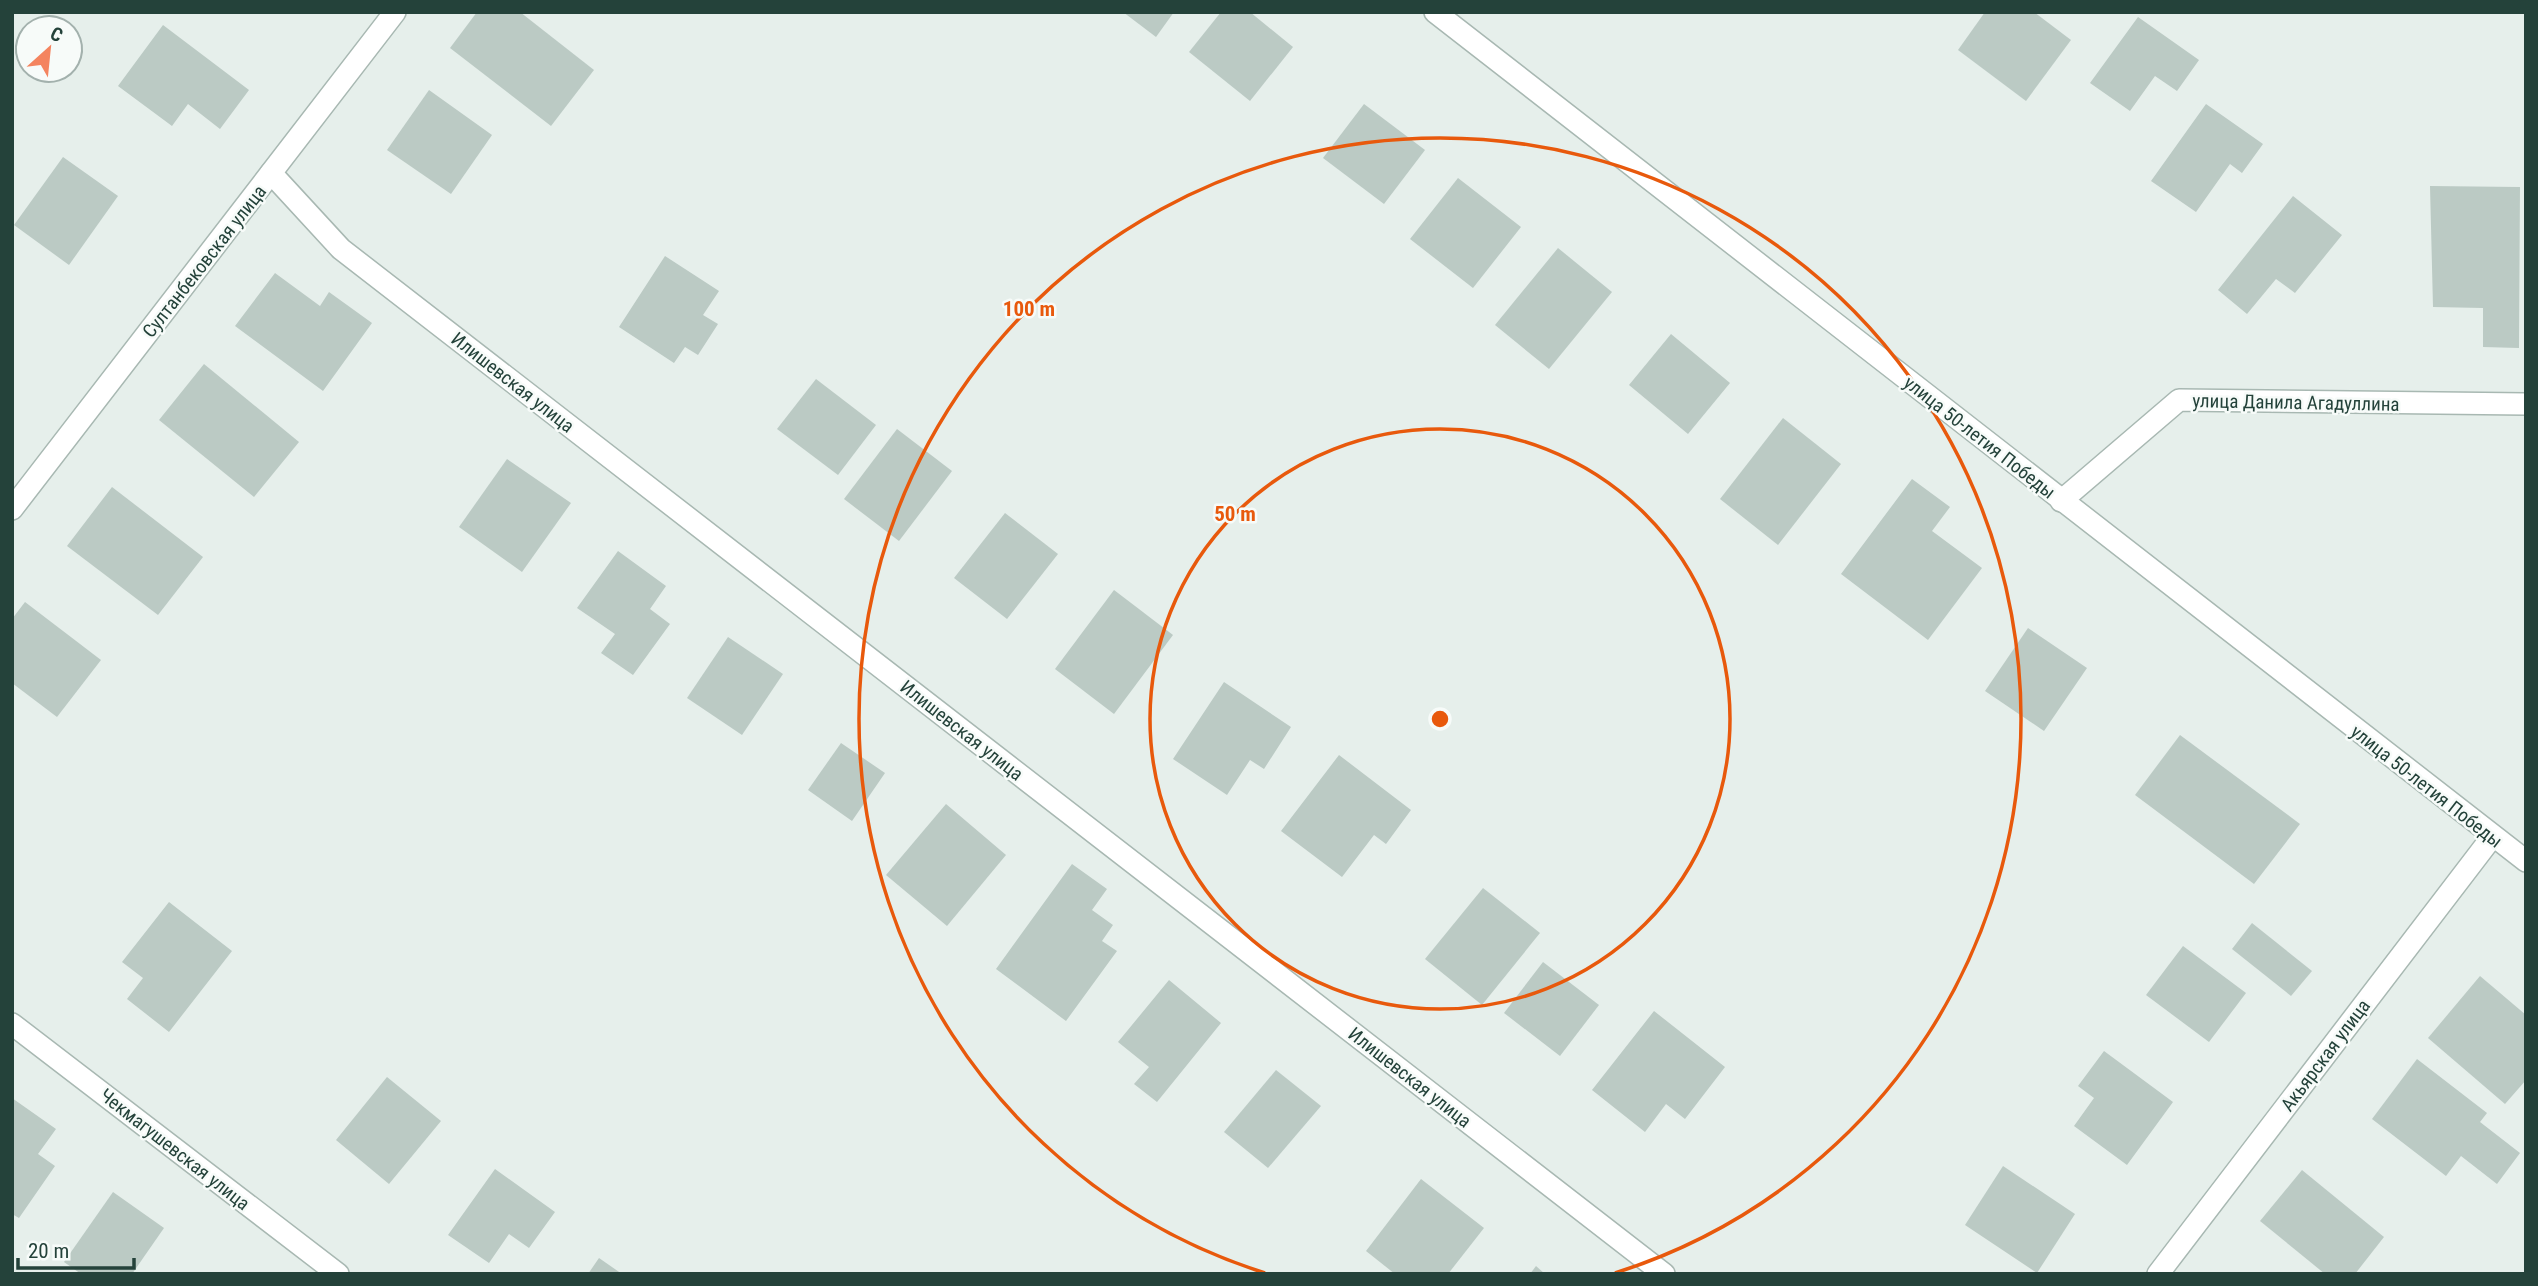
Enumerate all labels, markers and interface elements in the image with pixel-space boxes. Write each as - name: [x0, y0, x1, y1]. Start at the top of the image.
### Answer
- north arrow: [14, 14, 84, 84]
- text: С: [46, 22, 67, 47]
- street label: Султанбековская улица: [138, 180, 271, 342]
- text: 100 m: [1003, 297, 1055, 321]
- street label: Илишевская улица: [447, 327, 579, 438]
- street label: улица 50-летия Победы: [1899, 371, 2060, 504]
- street label: улица Данила Агадуллина: [2192, 389, 2400, 416]
- text: 50 m: [1214, 502, 1256, 526]
- street label: Илишевская улица: [896, 675, 1028, 786]
- centre of rings: [1428, 707, 1452, 731]
- street label: улица 50-летия Победы: [2346, 720, 2507, 853]
- street label: Акьярская улица: [2276, 995, 2375, 1116]
- street label: Илишевская улица: [1344, 1022, 1476, 1133]
- street label: Чекмагушевская улица: [95, 1084, 254, 1215]
- scale bar: [18, 1226, 133, 1270]
- text: 20 m: [28, 1239, 69, 1263]

